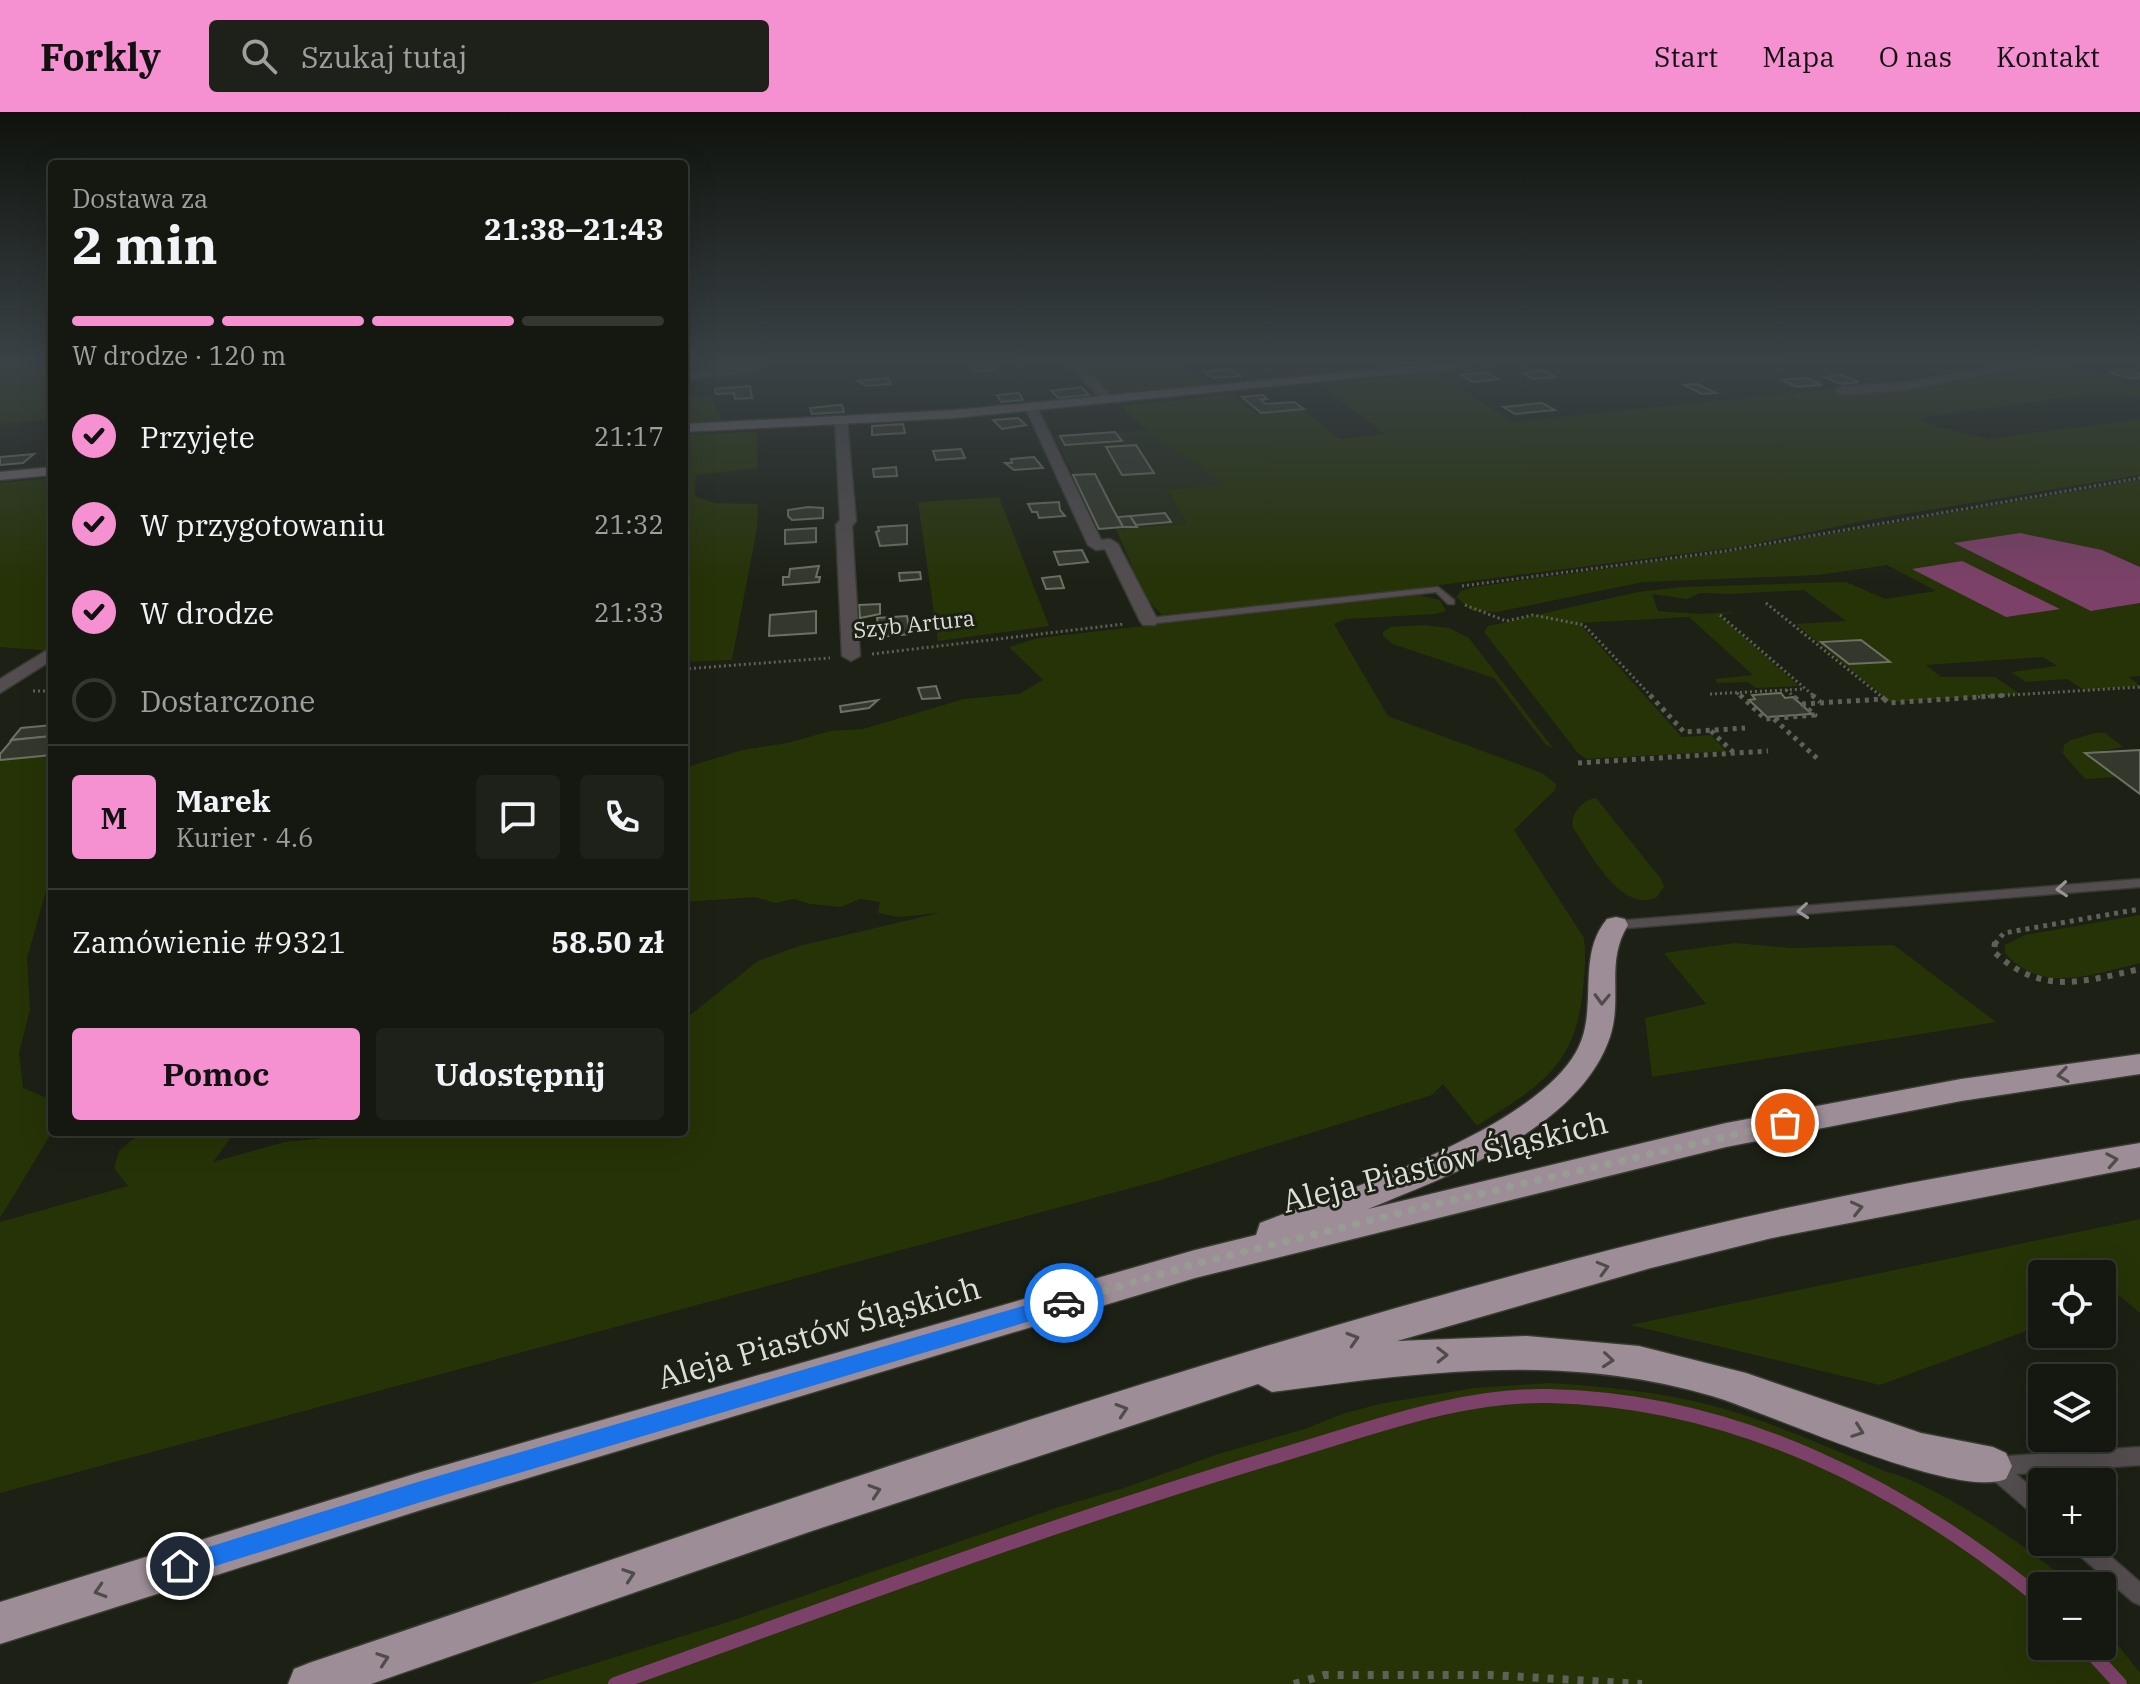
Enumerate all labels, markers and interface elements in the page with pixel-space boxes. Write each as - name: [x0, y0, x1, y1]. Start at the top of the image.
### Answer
- search box: [209, 20, 769, 92]
- text: Forkly: [40, 32, 161, 81]
- icon: search: [237, 34, 281, 78]
- text: Szukaj tutaj: [301, 37, 467, 76]
- text: Start: [1654, 38, 1718, 75]
- text: Mapa: [1762, 38, 1835, 75]
- text: O nas: [1879, 38, 1952, 75]
- text: Kontakt: [1996, 38, 2100, 75]
- text: Dostawa za: [72, 181, 208, 215]
- text: 21:38–21:43: [484, 209, 664, 248]
- text: 2 min: [72, 211, 218, 278]
- text: W drodze · 120 m: [72, 338, 286, 372]
- icon: check: [72, 414, 116, 458]
- text: Przyjęte: [140, 417, 255, 456]
- text: 21:17: [594, 419, 664, 453]
- icon: check: [72, 502, 116, 546]
- text: W przygotowaniu: [140, 505, 385, 544]
- text: 21:32: [594, 507, 664, 541]
- icon: check: [72, 590, 116, 634]
- text: W drodze: [140, 593, 274, 632]
- text: 21:33: [594, 595, 664, 629]
- street label: Szyb Artura: [852, 603, 976, 644]
- text: Dostarczone: [140, 681, 315, 720]
- button: chat: [476, 775, 560, 859]
- button: phone: [580, 775, 664, 859]
- text: Marek: [176, 781, 270, 820]
- text: M: [101, 798, 127, 837]
- text: Kurier · 4.6: [176, 820, 314, 854]
- one-way arrow: [2055, 881, 2068, 898]
- one-way arrow: [1796, 902, 1809, 919]
- text: Zamówienie #9321: [72, 922, 346, 961]
- text: 58.50 zł: [551, 922, 664, 961]
- one-way arrow: [1594, 993, 1611, 1006]
- button: Pomoc: [72, 1028, 360, 1120]
- button: Udostępnij: [376, 1028, 664, 1120]
- one-way arrow: [2056, 1066, 2070, 1083]
- pin: [1751, 1089, 1819, 1157]
- street label: Aleja Piastów Śląskich: [1278, 1100, 1612, 1222]
- icon: bag: [1763, 1101, 1807, 1145]
- one-way arrow: [2105, 1152, 2119, 1169]
- one-way arrow: [1849, 1200, 1863, 1217]
- one-way arrow: [1596, 1260, 1610, 1277]
- map controls: [2028, 1260, 2116, 1660]
- button: locate: [2028, 1260, 2116, 1348]
- courier: [1024, 1263, 1104, 1343]
- street label: Aleja Piastów Śląskich: [652, 1266, 985, 1398]
- icon: car: [1042, 1281, 1086, 1325]
- one-way arrow: [1346, 1332, 1360, 1348]
- one-way arrow: [1436, 1346, 1449, 1364]
- one-way arrow: [1602, 1351, 1615, 1368]
- button: layers: [2028, 1364, 2116, 1452]
- one-way arrow: [1115, 1403, 1128, 1419]
- one-way arrow: [1850, 1421, 1864, 1437]
- button: +: [2028, 1468, 2116, 1556]
- one-way arrow: [867, 1484, 881, 1500]
- pin: [146, 1532, 214, 1600]
- icon: home: [158, 1544, 202, 1588]
- one-way arrow: [621, 1568, 635, 1584]
- button: −: [2028, 1572, 2116, 1660]
- one-way arrow: [94, 1582, 108, 1598]
- one-way arrow: [375, 1652, 389, 1668]

